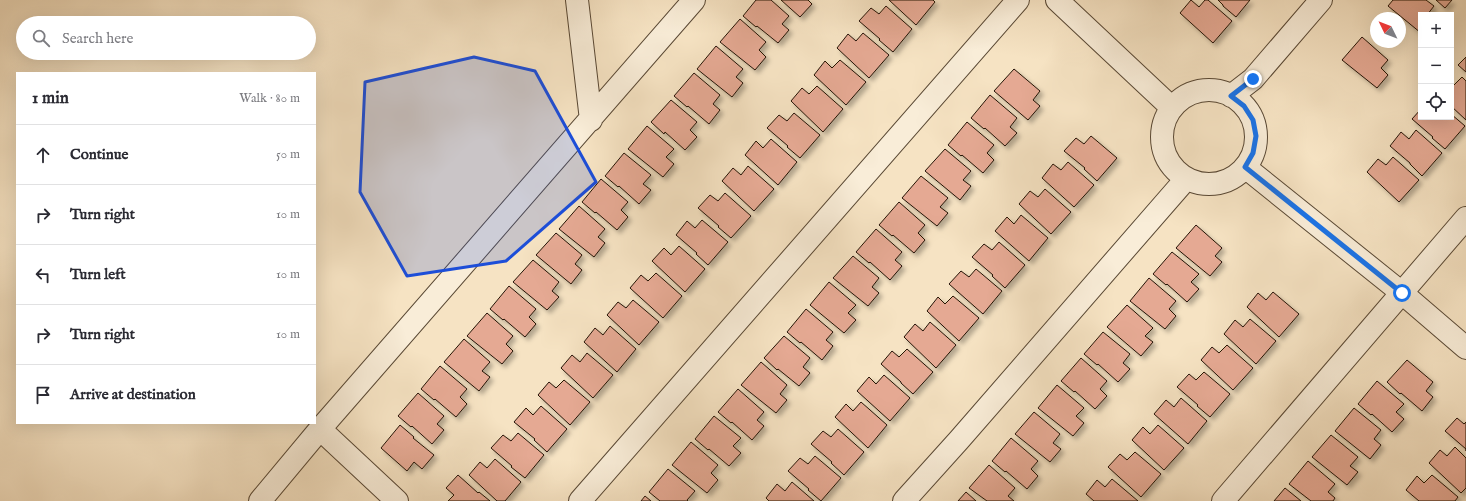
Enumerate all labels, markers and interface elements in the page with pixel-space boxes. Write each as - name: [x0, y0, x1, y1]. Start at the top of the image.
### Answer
- north arrow: [1370, 12, 1406, 48]
- map controls: [1418, 12, 1454, 120]
- button: +: [1418, 12, 1454, 48]
- search box: [16, 16, 316, 60]
- icon: search: [30, 27, 52, 49]
- text: Search here: [62, 29, 133, 48]
- button: −: [1418, 48, 1454, 84]
- route end: [1244, 70, 1262, 88]
- button: locate: [1418, 84, 1454, 120]
- text: 1 min: [32, 88, 69, 109]
- text: Walk · 80 m: [239, 90, 300, 107]
- icon: ahead: [32, 144, 54, 166]
- text: Continue: [70, 145, 128, 164]
- text: 50 m: [276, 146, 300, 163]
- icon: right: [32, 204, 54, 226]
- text: Turn right: [70, 205, 135, 224]
- text: 10 m: [276, 206, 300, 223]
- icon: left: [32, 264, 54, 286]
- text: Turn left: [70, 265, 126, 284]
- text: 10 m: [276, 266, 300, 283]
- route start: [1393, 284, 1411, 302]
- icon: right: [32, 324, 54, 346]
- text: Turn right: [70, 325, 135, 344]
- text: 10 m: [276, 326, 300, 343]
- icon: arrive: [32, 384, 54, 406]
- text: Arrive at destination: [70, 385, 196, 404]

